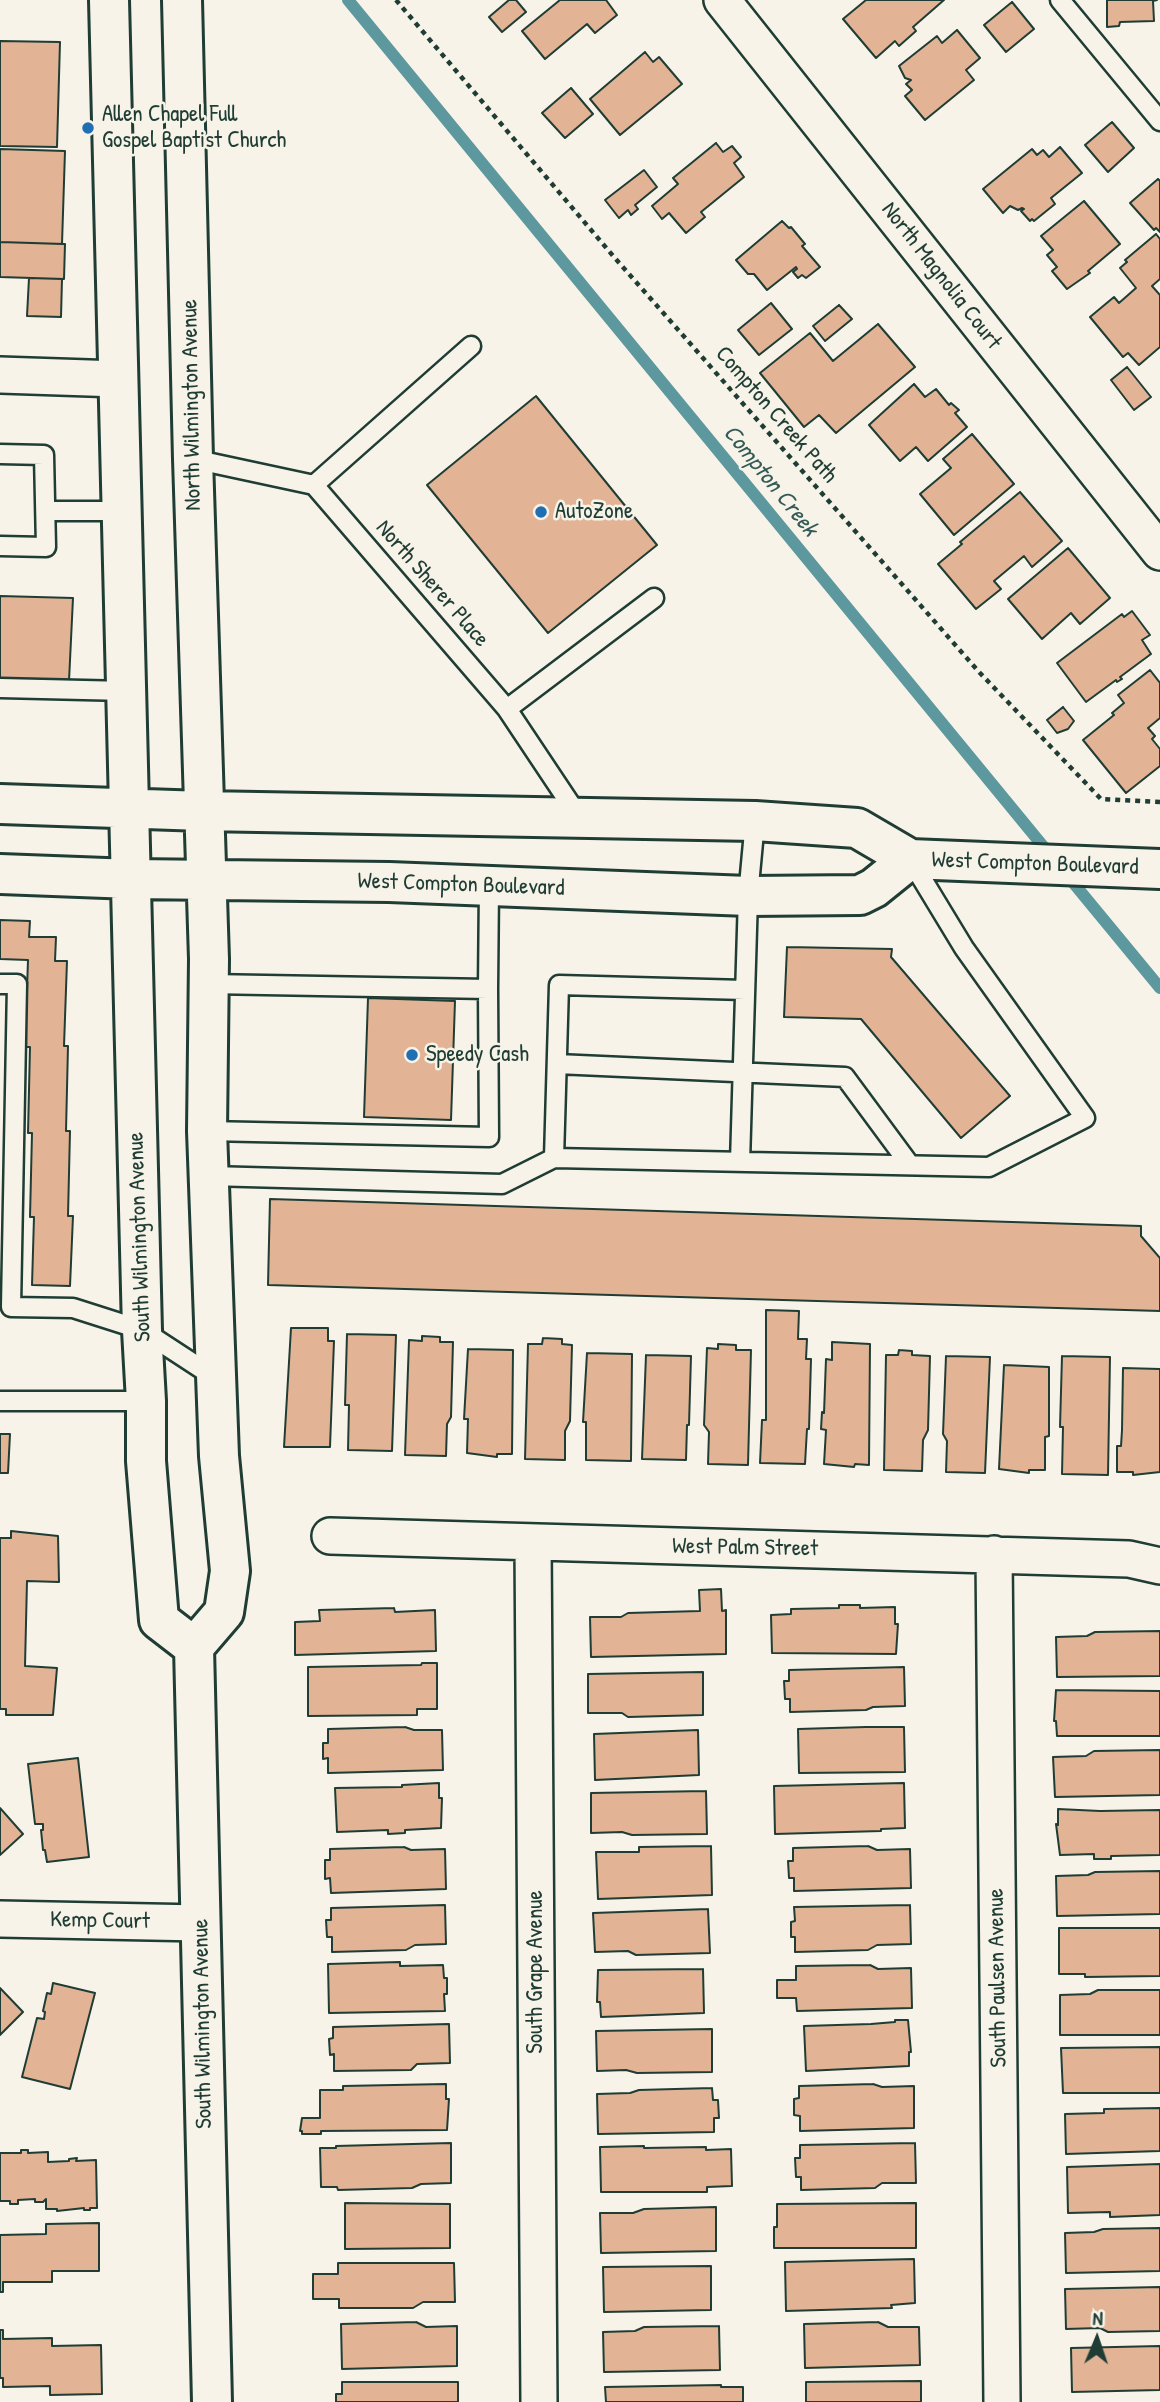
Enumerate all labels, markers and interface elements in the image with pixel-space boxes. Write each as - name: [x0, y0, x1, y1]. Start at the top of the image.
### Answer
- place label: Allen Chapel Full Gospel Baptist Church: [102, 101, 286, 155]
- marker: Allen Chapel Full Gospel Baptist Church: [80, 120, 96, 136]
- street label: North Magnolia Court: [875, 197, 1007, 355]
- street label: North Wilmington Avenue: [176, 299, 208, 511]
- street label: Compton Creek Path: [709, 341, 843, 489]
- water label: Compton Creek: [716, 419, 824, 543]
- place label: AutoZone: [555, 498, 633, 526]
- marker: AutoZone: [533, 504, 549, 520]
- street label: North Sherer Place: [369, 515, 495, 653]
- street label: West Compton Boulevard: [931, 847, 1139, 881]
- street label: West Compton Boulevard: [357, 868, 565, 902]
- place label: Speedy Cash: [426, 1041, 529, 1069]
- marker: Speedy Cash: [404, 1047, 420, 1063]
- street label: South Wilmington Avenue: [123, 1132, 157, 1342]
- street label: West Palm Street: [672, 1533, 818, 1563]
- street label: South Paulsen Avenue: [983, 1888, 1013, 2068]
- street label: South Grape Avenue: [522, 1890, 550, 2054]
- street label: Kemp Court: [50, 1906, 150, 1936]
- street label: South Wilmington Avenue: [187, 1919, 219, 2129]
- north arrow: [1062, 2304, 1132, 2374]
- text: N: [1092, 2305, 1103, 2331]

